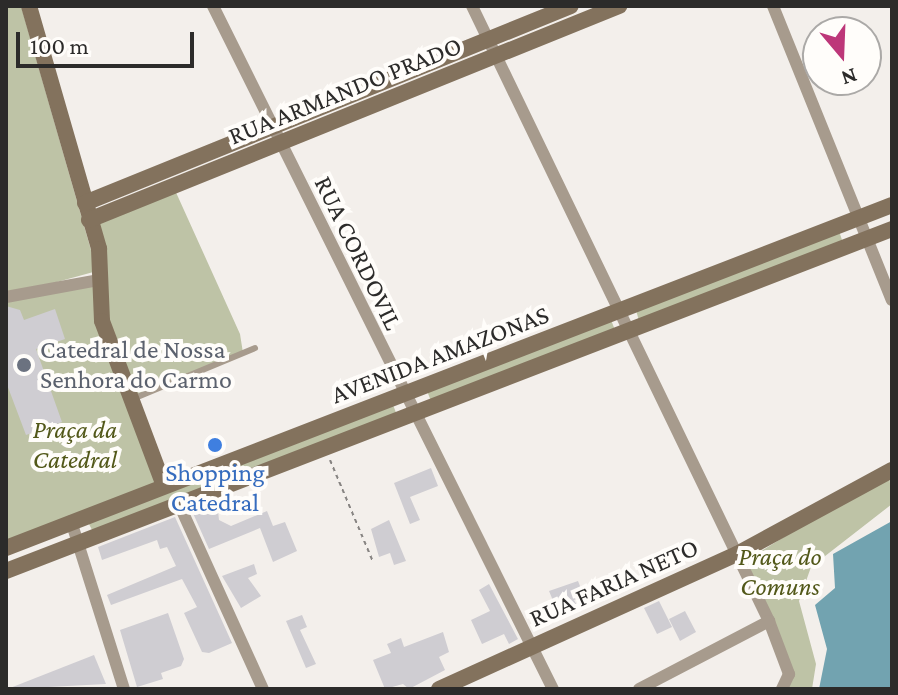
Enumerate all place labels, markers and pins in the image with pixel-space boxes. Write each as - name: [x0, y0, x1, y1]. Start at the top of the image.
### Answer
- place label: Catedral de Nossa Senhora do Carmo: [40, 334, 232, 396]
- marker: Catedral de Nossa Senhora do Carmo: [15, 356, 33, 374]
- marker: Shopping Catedral: [206, 436, 224, 454]
- place label: Shopping Catedral: [165, 457, 265, 518]

